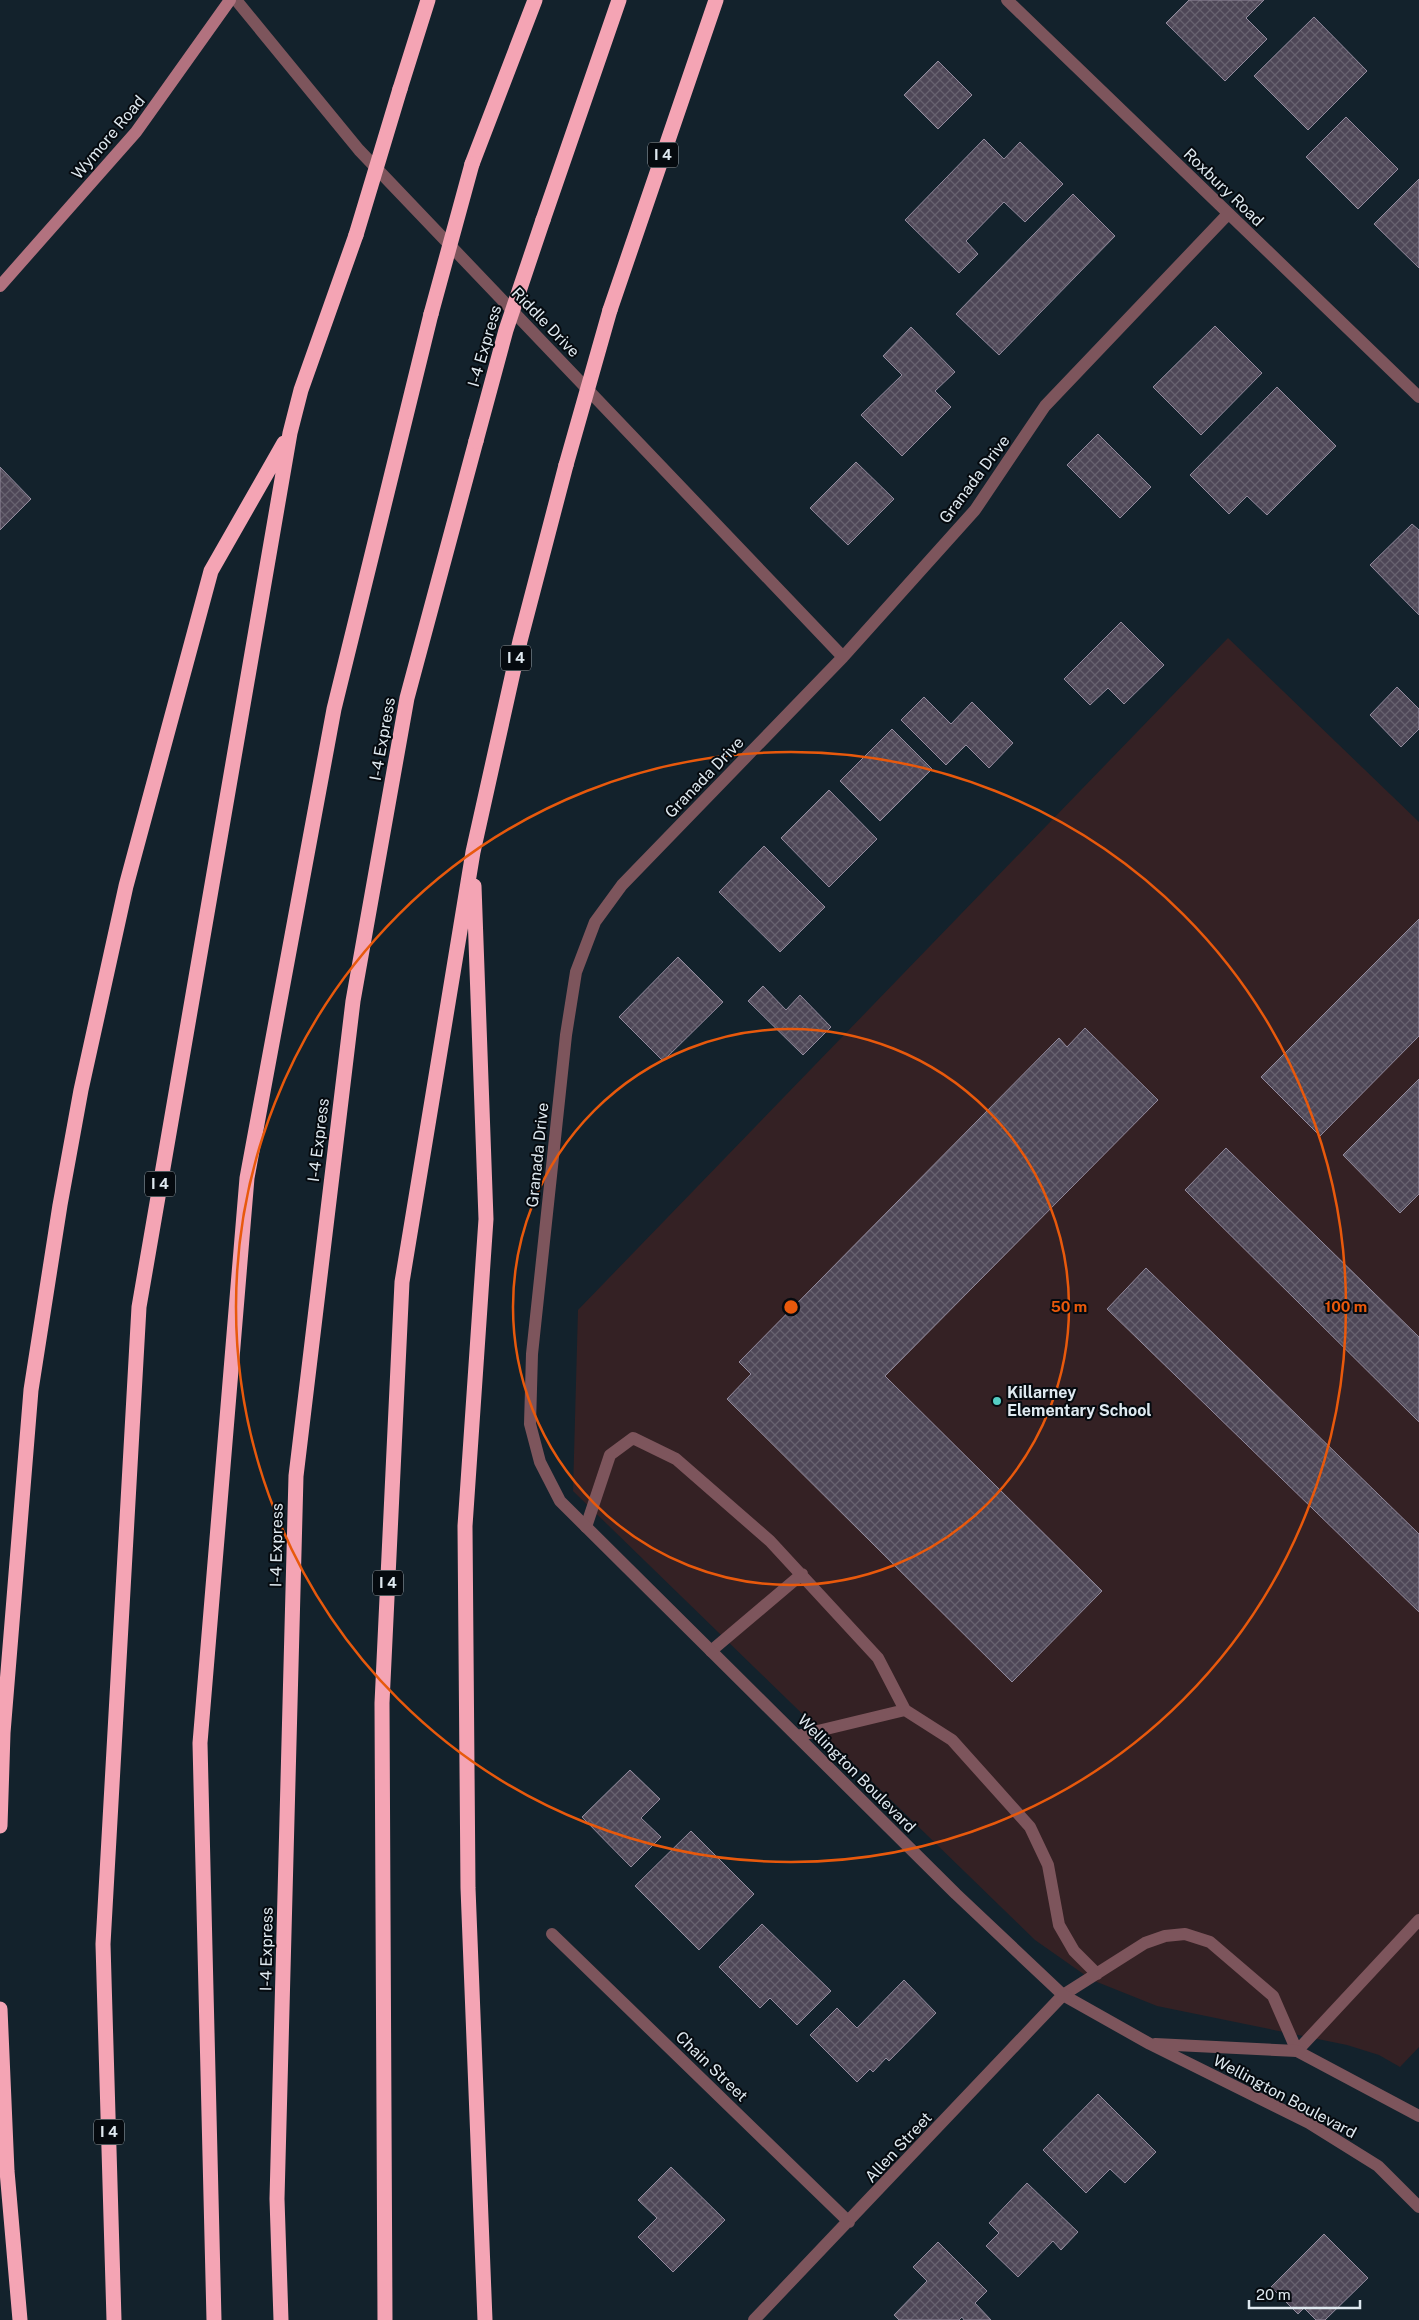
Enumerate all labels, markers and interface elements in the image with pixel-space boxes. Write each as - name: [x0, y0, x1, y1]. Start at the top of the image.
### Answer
- street label: Wymore Road: [68, 92, 149, 183]
- road number: I 4: [648, 142, 678, 168]
- street label: Roxbury Road: [1180, 144, 1268, 230]
- street label: Riddle Drive: [508, 284, 584, 361]
- street label: I-4 Express: [464, 303, 505, 389]
- street label: Granada Drive: [935, 432, 1014, 527]
- road number: I 4: [501, 646, 531, 670]
- street label: I-4 Express: [366, 696, 399, 782]
- street label: Granada Drive: [661, 733, 748, 822]
- street label: I-4 Express: [304, 1097, 333, 1183]
- street label: Granada Drive: [523, 1102, 552, 1208]
- road number: I 4: [145, 1172, 175, 1196]
- centre of rings: [782, 1298, 800, 1316]
- text: 50 m: [1051, 1298, 1087, 1315]
- text: 100 m: [1325, 1298, 1367, 1315]
- place label: Killarney Elementary School: [1007, 1383, 1152, 1420]
- marker: Killarney Elementary School: [991, 1395, 1003, 1407]
- street label: I-4 Express: [266, 1503, 287, 1587]
- road number: I 4: [373, 1570, 403, 1596]
- street label: Wellington Boulevard: [794, 1710, 920, 1836]
- street label: I-4 Express: [256, 1907, 277, 1991]
- street label: Chain Street: [672, 2027, 752, 2105]
- street label: Wellington Boulevard: [1210, 2051, 1360, 2142]
- street label: Allen Street: [861, 2108, 936, 2186]
- road number: I 4: [94, 2120, 124, 2144]
- scale bar: [1249, 2278, 1360, 2310]
- text: 20 m: [1256, 2286, 1291, 2303]

